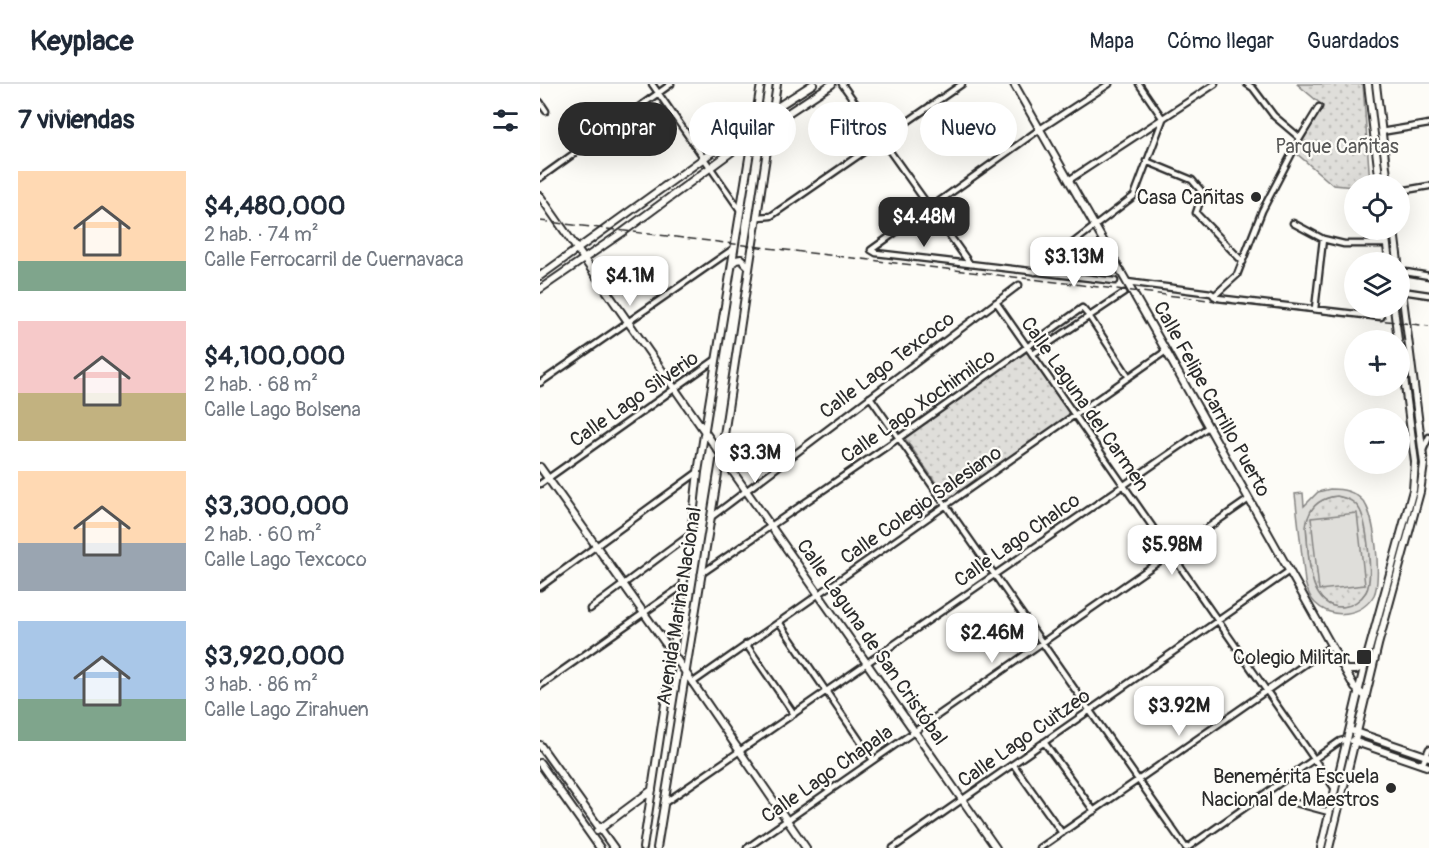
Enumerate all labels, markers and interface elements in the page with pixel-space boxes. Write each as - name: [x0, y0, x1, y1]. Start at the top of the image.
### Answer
- text: Keyplace: [30, 24, 134, 59]
- text: Mapa: [1089, 28, 1134, 55]
- text: Cómo llegar: [1167, 28, 1274, 55]
- text: Guardados: [1307, 28, 1399, 55]
- chip: Comprar: [558, 102, 677, 156]
- chip: Alquilar: [689, 102, 796, 156]
- chip: Filtros: [808, 102, 908, 156]
- chip: Nuevo: [920, 102, 1017, 156]
- text: 7 viviendas: [18, 104, 134, 136]
- icon: filters: [489, 104, 522, 137]
- park label: Parque Cañitas: [1275, 134, 1399, 159]
- map controls: [1344, 174, 1410, 474]
- button: locate: [1344, 174, 1410, 240]
- place label: Casa Cañitas: [1137, 185, 1244, 210]
- text: $4,480,000: [204, 190, 346, 222]
- marker: Casa Cañitas: [1249, 190, 1263, 204]
- icon: home: [66, 195, 138, 267]
- pin: $4.48M: [875, 197, 973, 248]
- text: $4.48M: [893, 204, 955, 229]
- text: 2 hab. · 74 m²: [204, 222, 319, 247]
- pin: $3.13M: [1025, 237, 1123, 288]
- text: $3.13M: [1044, 244, 1104, 269]
- text: Calle Ferrocarril de Cuernavaca: [204, 247, 464, 272]
- button: layers: [1344, 252, 1410, 318]
- pin: $4.1M: [588, 256, 672, 307]
- text: $4.1M: [605, 263, 655, 288]
- street label: Calle Felipe Carrillo Puerto: [1148, 297, 1276, 501]
- street label: Calle Lago Texcoco: [815, 306, 960, 424]
- street label: Calle Laguna del Carmen: [1015, 312, 1155, 496]
- button: +: [1344, 330, 1410, 396]
- text: $4,100,000: [204, 340, 345, 372]
- street label: Calle Lago Xochimilco: [836, 343, 1000, 469]
- icon: home: [66, 345, 138, 417]
- street label: Calle Lago Silverio: [565, 345, 703, 453]
- text: 2 hab. · 68 m²: [204, 372, 318, 397]
- text: Calle Lago Bolsena: [204, 397, 361, 422]
- button: −: [1344, 408, 1410, 474]
- pin: $3.3M: [713, 433, 797, 484]
- text: $3.3M: [729, 440, 781, 465]
- street label: Calle Colegio Salesiano: [836, 440, 1007, 570]
- street label: Calle Lago Chalco: [949, 487, 1085, 593]
- text: $3,300,000: [204, 490, 349, 522]
- icon: home: [66, 495, 138, 567]
- street label: Avenida Marina Nacional: [651, 505, 707, 707]
- text: 2 hab. · 60 m²: [204, 522, 322, 547]
- pin: $5.98M: [1123, 525, 1221, 576]
- text: $5.98M: [1142, 532, 1202, 557]
- street label: Calle Laguna de San Cristóbal: [791, 534, 953, 750]
- text: Calle Lago Texcoco: [204, 547, 367, 572]
- pin: $2.46M: [943, 613, 1041, 664]
- text: $2.46M: [960, 620, 1024, 645]
- text: $3,920,000: [204, 640, 345, 672]
- icon: home: [66, 645, 138, 717]
- place label: Colegio Militar: [1233, 645, 1350, 670]
- marker: Colegio Militar: [1355, 648, 1373, 666]
- text: 3 hab. · 86 m²: [204, 672, 318, 697]
- street label: Calle Lago Cuitzeo: [953, 683, 1095, 793]
- pin: $3.92M: [1130, 686, 1228, 737]
- text: $3.92M: [1148, 693, 1210, 718]
- text: Calle Lago Zirahuen: [204, 697, 369, 722]
- street label: Calle Lago Chapala: [756, 719, 898, 829]
- place label: Benemérita Escuela Nacional de Maestros: [1201, 764, 1379, 812]
- marker: Benemérita Escuela Nacional de Maestros: [1384, 781, 1398, 795]

